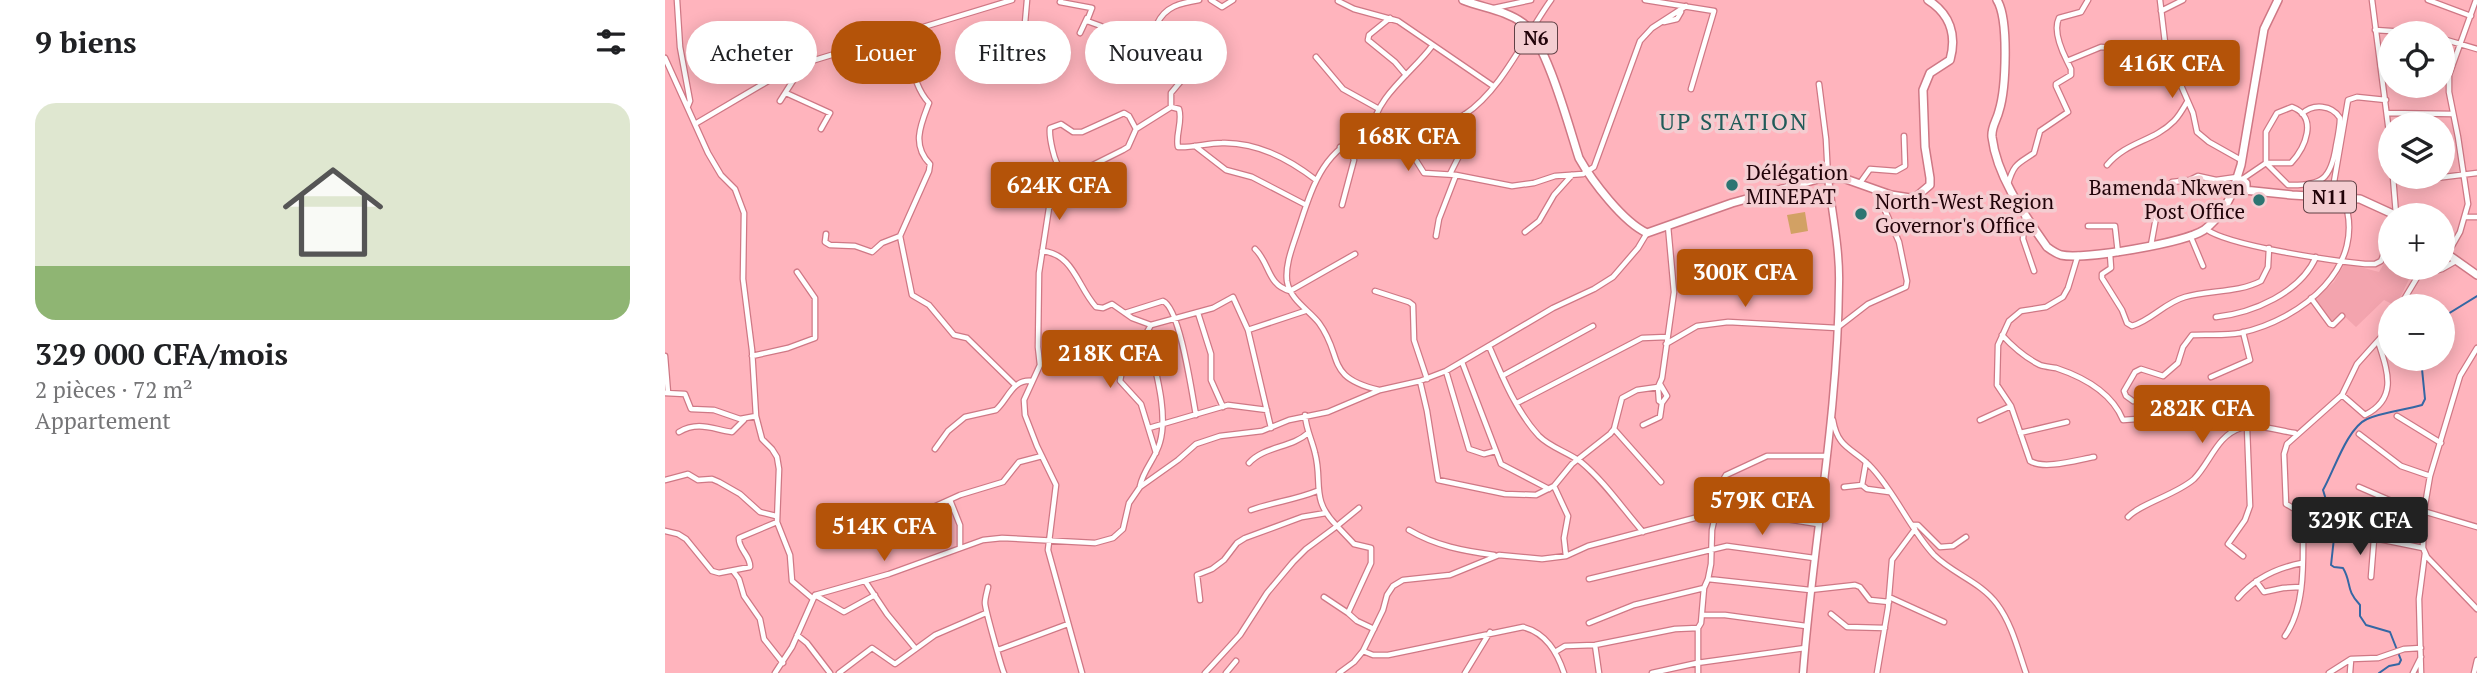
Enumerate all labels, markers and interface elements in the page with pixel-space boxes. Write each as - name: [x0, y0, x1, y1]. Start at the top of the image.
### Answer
- chip: Acheter: [686, 21, 817, 84]
- chip: Louer: [831, 21, 941, 84]
- chip: Filtres: [955, 21, 1071, 84]
- chip: Nouveau: [1085, 21, 1227, 84]
- map controls: [2378, 21, 2455, 371]
- button: locate: [2378, 21, 2455, 98]
- text: 9 biens: [35, 22, 137, 62]
- road number: N6: [1515, 22, 1557, 54]
- icon: filters: [592, 23, 630, 61]
- pin: 416K CFA: [2100, 41, 2244, 100]
- text: 416K CFA: [2120, 47, 2224, 78]
- district label: UP STATION: [1659, 106, 1809, 137]
- button: layers: [2378, 112, 2455, 189]
- pin: 168K CFA: [1336, 114, 1480, 173]
- text: 168K CFA: [1356, 120, 1460, 151]
- icon: home: [270, 149, 396, 275]
- place label: Délégation MINEPAT: [1746, 158, 1849, 210]
- pin: 624K CFA: [987, 162, 1131, 222]
- text: 624K CFA: [1007, 169, 1111, 200]
- place label: Bamenda Nkwen Post Office: [2089, 173, 2246, 225]
- marker: Délégation MINEPAT: [1724, 177, 1740, 193]
- road number: N11: [2304, 182, 2356, 212]
- place label: North-West Region Governor's Office: [1875, 187, 2054, 239]
- marker: Bamenda Nkwen Post Office: [2251, 192, 2267, 208]
- button: +: [2378, 203, 2455, 280]
- marker: North-West Region Governor's Office: [1853, 206, 1869, 222]
- pin: 300K CFA: [1673, 250, 1817, 309]
- text: 300K CFA: [1693, 256, 1797, 287]
- button: −: [2378, 294, 2455, 371]
- pin: 218K CFA: [1038, 330, 1182, 390]
- text: 329 000 CFA/mois: [35, 334, 288, 374]
- text: 218K CFA: [1058, 337, 1162, 368]
- text: 2 pièces · 72 m²: [35, 374, 193, 405]
- pin: 282K CFA: [2130, 386, 2274, 445]
- text: 282K CFA: [2150, 392, 2254, 423]
- text: Appartement: [35, 405, 171, 436]
- pin: 579K CFA: [1690, 477, 1834, 537]
- text: 579K CFA: [1710, 484, 1814, 515]
- pin: 329K CFA: [2288, 498, 2432, 557]
- pin: 514K CFA: [812, 504, 956, 563]
- text: 329K CFA: [2308, 504, 2412, 535]
- text: 514K CFA: [832, 510, 936, 541]

